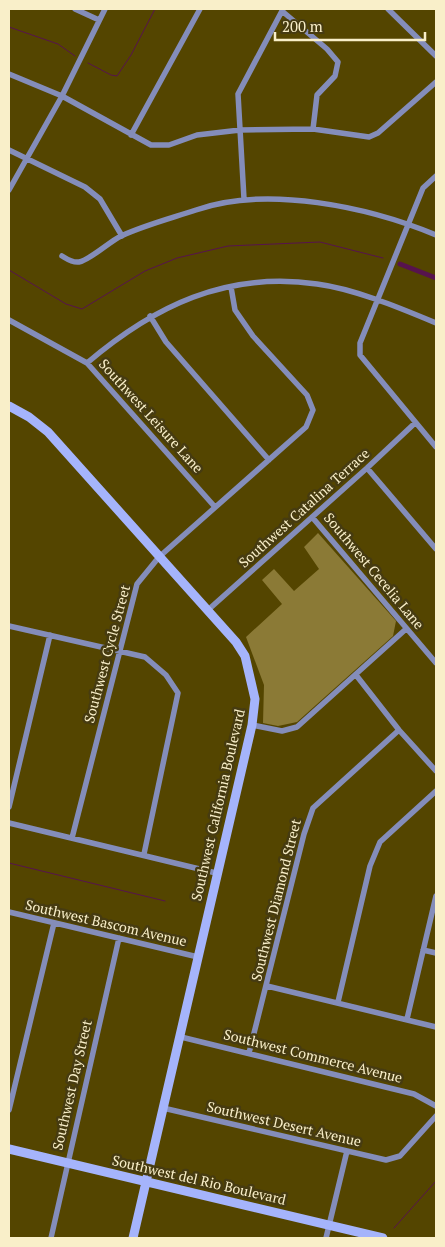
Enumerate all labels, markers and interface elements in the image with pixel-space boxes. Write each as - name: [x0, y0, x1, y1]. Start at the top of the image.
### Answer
- scale bar: [275, 10, 425, 42]
- text: 200 m: [282, 16, 323, 36]
- street label: Southwest Leisure Lane: [95, 355, 208, 477]
- street label: Southwest Catalina Terrace: [234, 444, 373, 572]
- street label: Southwest Cecelia Lane: [320, 508, 429, 633]
- street label: Southwest Cycle Street: [79, 582, 134, 725]
- street label: Southwest California Boulevard: [186, 707, 249, 903]
- street label: Southwest Diamond Street: [246, 816, 305, 983]
- street label: Southwest Bascom Avenue: [23, 895, 189, 950]
- street label: Southwest Day Street: [47, 1017, 96, 1152]
- street label: Southwest Commerce Avenue: [222, 1024, 405, 1087]
- street label: Southwest Desert Avenue: [205, 1096, 363, 1151]
- street label: Southwest del Rio Boulevard: [110, 1150, 288, 1209]

